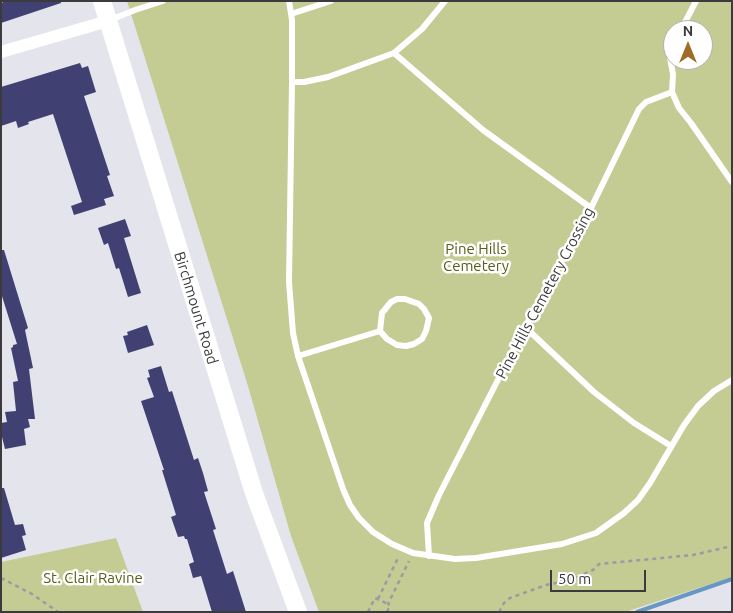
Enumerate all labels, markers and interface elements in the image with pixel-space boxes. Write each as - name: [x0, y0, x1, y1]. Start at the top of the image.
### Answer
- north arrow: [663, 20, 713, 70]
- text: N: [683, 23, 693, 39]
- street label: Pine Hills Cemetery Crossing: [492, 204, 598, 382]
- park label: Pine Hills Cemetery: [443, 240, 509, 275]
- street label: Birchmount Road: [170, 249, 222, 367]
- scale bar: [553, 560, 649, 592]
- park label: St. Clair Ravine: [43, 569, 143, 587]
- text: 50 m: [558, 570, 591, 587]

